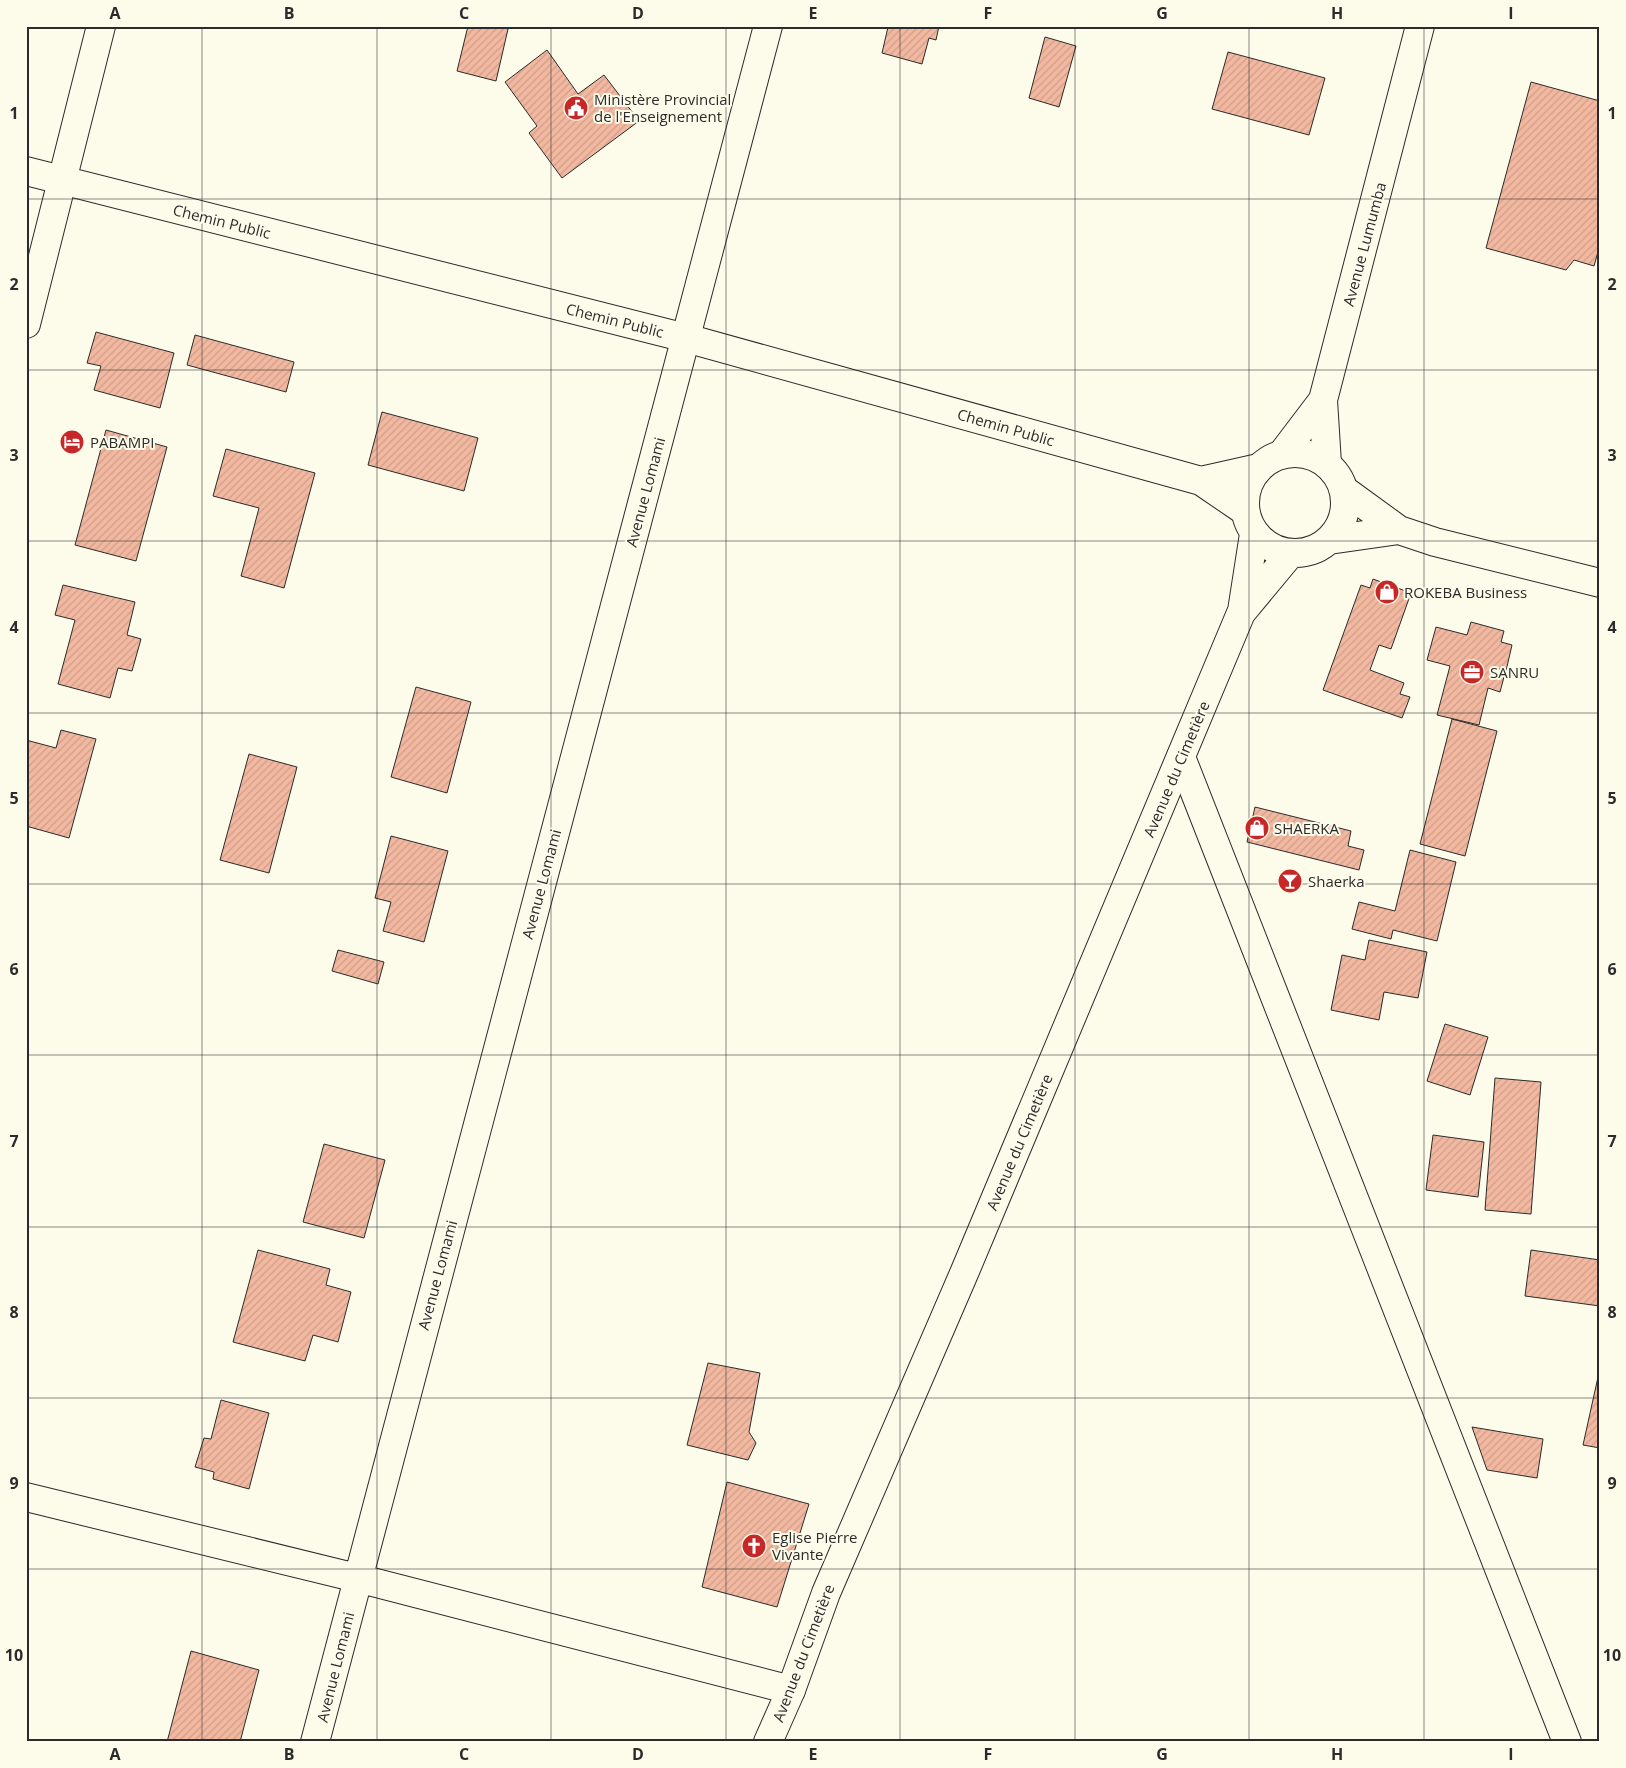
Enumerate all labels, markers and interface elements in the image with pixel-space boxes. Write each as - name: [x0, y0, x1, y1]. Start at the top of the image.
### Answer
- text: A: [109, 2, 121, 24]
- text: B: [284, 2, 294, 24]
- text: C: [459, 2, 469, 24]
- text: D: [632, 2, 644, 24]
- text: E: [809, 2, 818, 24]
- text: F: [984, 2, 992, 24]
- text: G: [1156, 2, 1168, 24]
- text: H: [1331, 2, 1343, 24]
- text: I: [1508, 2, 1514, 24]
- place label: Ministère Provincial de l'Enseignement: [594, 89, 731, 126]
- public building icon: Ministère Provincial de l'Enseignement: [563, 95, 589, 121]
- text: 1: [9, 102, 19, 124]
- text: 1: [1607, 102, 1617, 124]
- street label: Avenue Lumumba: [1338, 180, 1390, 308]
- street label: Chemin Public: [171, 199, 273, 243]
- text: 2: [9, 273, 19, 295]
- text: 2: [1607, 273, 1617, 295]
- street label: Chemin Public: [564, 298, 666, 342]
- street label: Chemin Public: [955, 404, 1057, 450]
- hotel icon: PABAMPI: [59, 429, 85, 455]
- place label: PABAMPI: [90, 432, 154, 452]
- street label: Avenue Lomami: [621, 435, 669, 549]
- text: 3: [9, 444, 19, 466]
- text: 3: [1607, 444, 1617, 466]
- shop icon: ROKEBA Business: [1374, 579, 1400, 605]
- place label: ROKEBA Business: [1404, 582, 1527, 602]
- text: 4: [9, 616, 19, 638]
- text: 4: [1607, 616, 1617, 638]
- office icon: SANRU: [1459, 659, 1485, 685]
- place label: SANRU: [1490, 662, 1539, 682]
- street label: Avenue du Cimetière: [1138, 698, 1214, 840]
- text: 5: [9, 787, 19, 809]
- text: 5: [1607, 787, 1617, 809]
- shop icon: SHAERKA: [1244, 815, 1270, 841]
- place label: SHAERKA: [1274, 818, 1340, 838]
- street label: Avenue Lomami: [517, 827, 565, 941]
- bar icon: Shaerka: [1277, 868, 1303, 894]
- place label: Shaerka: [1308, 871, 1365, 891]
- text: 6: [9, 958, 19, 980]
- text: 6: [1607, 958, 1617, 980]
- street label: Avenue du Cimetière: [981, 1071, 1057, 1213]
- text: 7: [9, 1130, 19, 1152]
- text: 7: [1607, 1130, 1617, 1152]
- street label: Avenue Lomami: [413, 1218, 461, 1332]
- text: 8: [9, 1301, 19, 1323]
- text: 8: [1607, 1301, 1617, 1323]
- text: 9: [9, 1472, 19, 1494]
- text: 9: [1607, 1472, 1617, 1494]
- place label: Eglise Pierre Vivante: [772, 1527, 857, 1564]
- church icon: Eglise Pierre Vivante: [741, 1533, 767, 1559]
- street label: Avenue du Cimetière: [767, 1581, 839, 1725]
- street label: Avenue Lomami: [312, 1610, 358, 1724]
- text: 10: [5, 1644, 23, 1666]
- text: 10: [1603, 1644, 1621, 1666]
- text: A: [109, 1743, 121, 1765]
- text: B: [284, 1743, 294, 1765]
- text: C: [459, 1743, 469, 1765]
- text: D: [632, 1743, 644, 1765]
- text: E: [809, 1743, 818, 1765]
- text: F: [984, 1743, 992, 1765]
- text: G: [1156, 1743, 1168, 1765]
- text: H: [1331, 1743, 1343, 1765]
- text: I: [1508, 1743, 1514, 1765]

